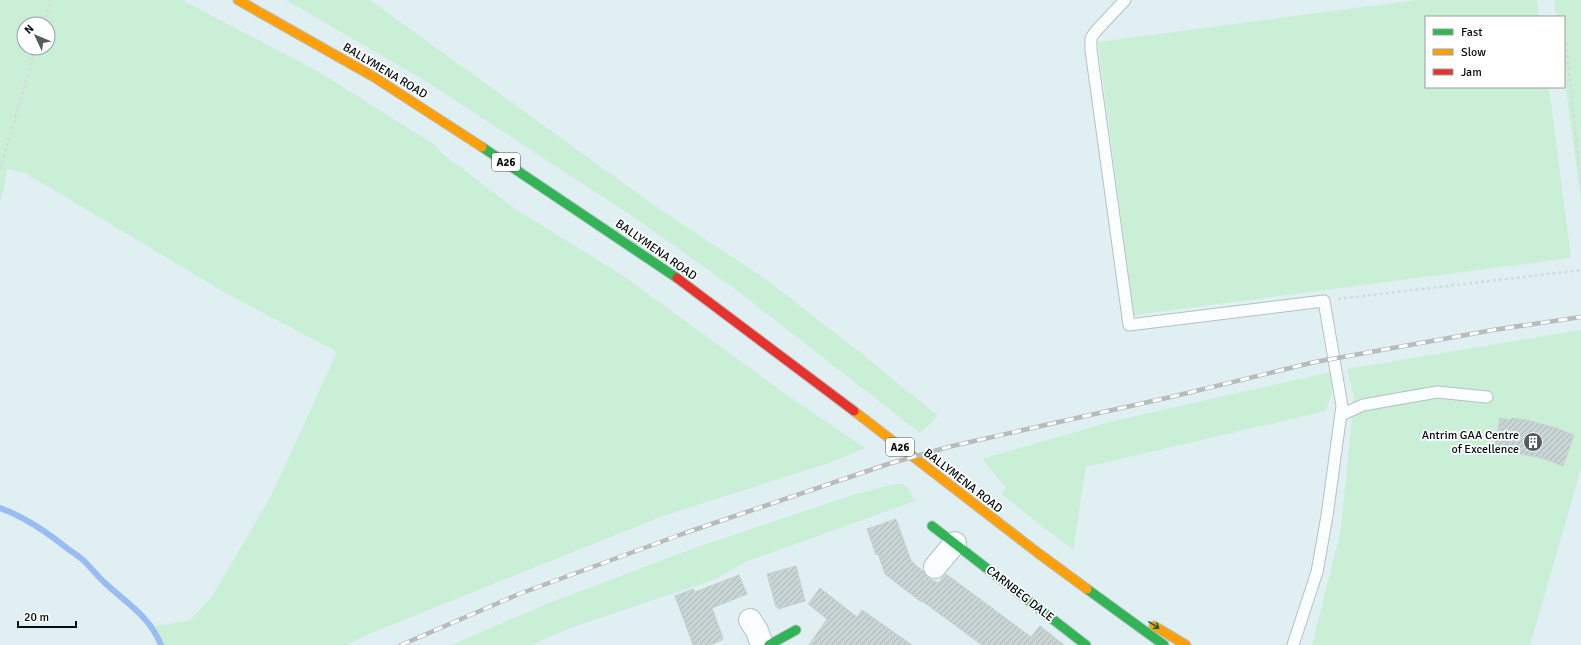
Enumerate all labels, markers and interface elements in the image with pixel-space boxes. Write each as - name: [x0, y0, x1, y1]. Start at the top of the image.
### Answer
- north arrow: [16, 16, 56, 56]
- legend: [1425, 16, 1565, 88]
- text: N: [22, 22, 37, 37]
- text: Fast: [1461, 25, 1482, 40]
- street label: BALLYMENA ROAD: [340, 40, 430, 102]
- text: Slow: [1461, 45, 1486, 60]
- text: Jam: [1461, 65, 1482, 80]
- road number: A26: [492, 153, 520, 171]
- street label: BALLYMENA ROAD: [612, 216, 700, 284]
- place label: Antrim GAA Centre of Excellence: [1422, 428, 1519, 457]
- building icon: Antrim GAA Centre of Excellence: [1522, 431, 1544, 453]
- road number: A26: [886, 438, 914, 456]
- street label: BALLYMENA ROAD: [921, 446, 1006, 517]
- street label: CARNBEG DALE: [983, 563, 1057, 625]
- scale bar: [18, 603, 76, 629]
- text: 20 m: [24, 610, 49, 625]
- one-way arrow: [1148, 622, 1160, 630]

